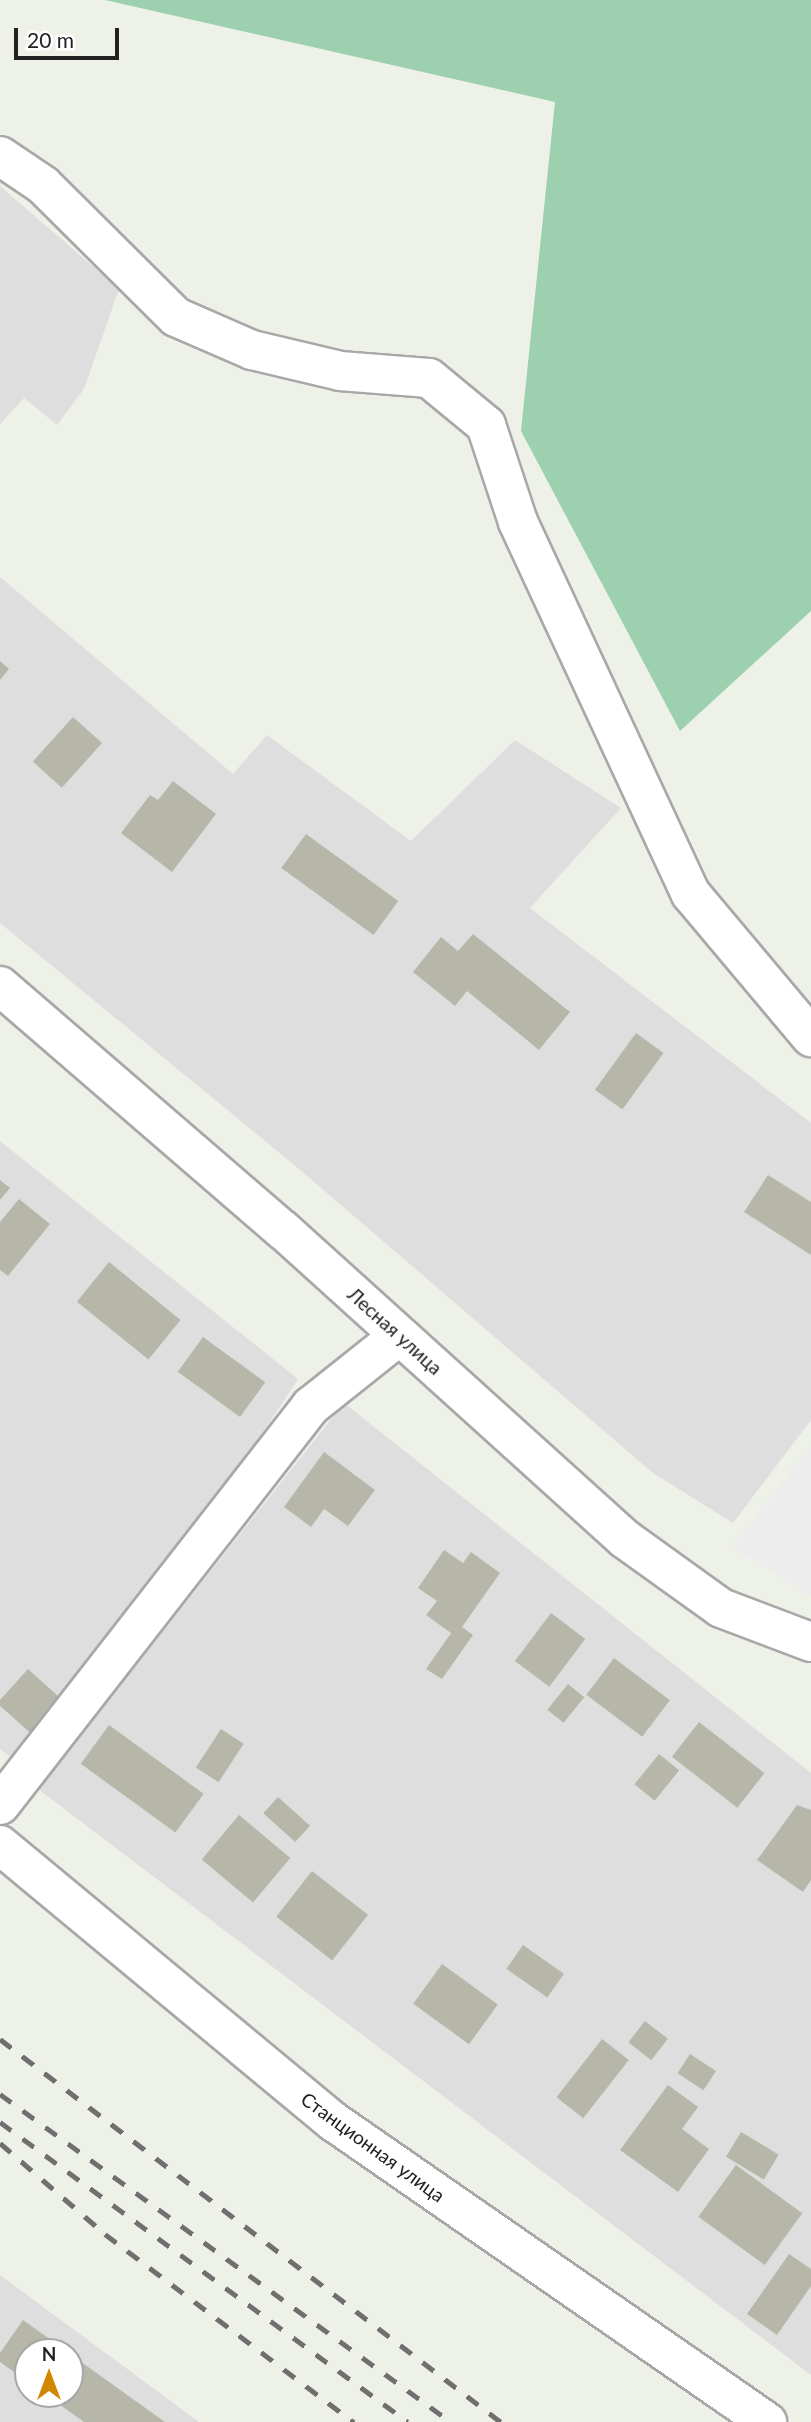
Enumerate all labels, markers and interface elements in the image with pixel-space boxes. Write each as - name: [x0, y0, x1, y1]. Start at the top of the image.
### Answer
- scale bar: [18, 14, 122, 58]
- text: 20 m: [27, 27, 74, 52]
- street label: Лесная улица: [343, 1283, 447, 1379]
- street label: Станционная улица: [297, 2087, 449, 2207]
- north arrow: [14, 2338, 84, 2408]
- text: N: [42, 2342, 56, 2365]

